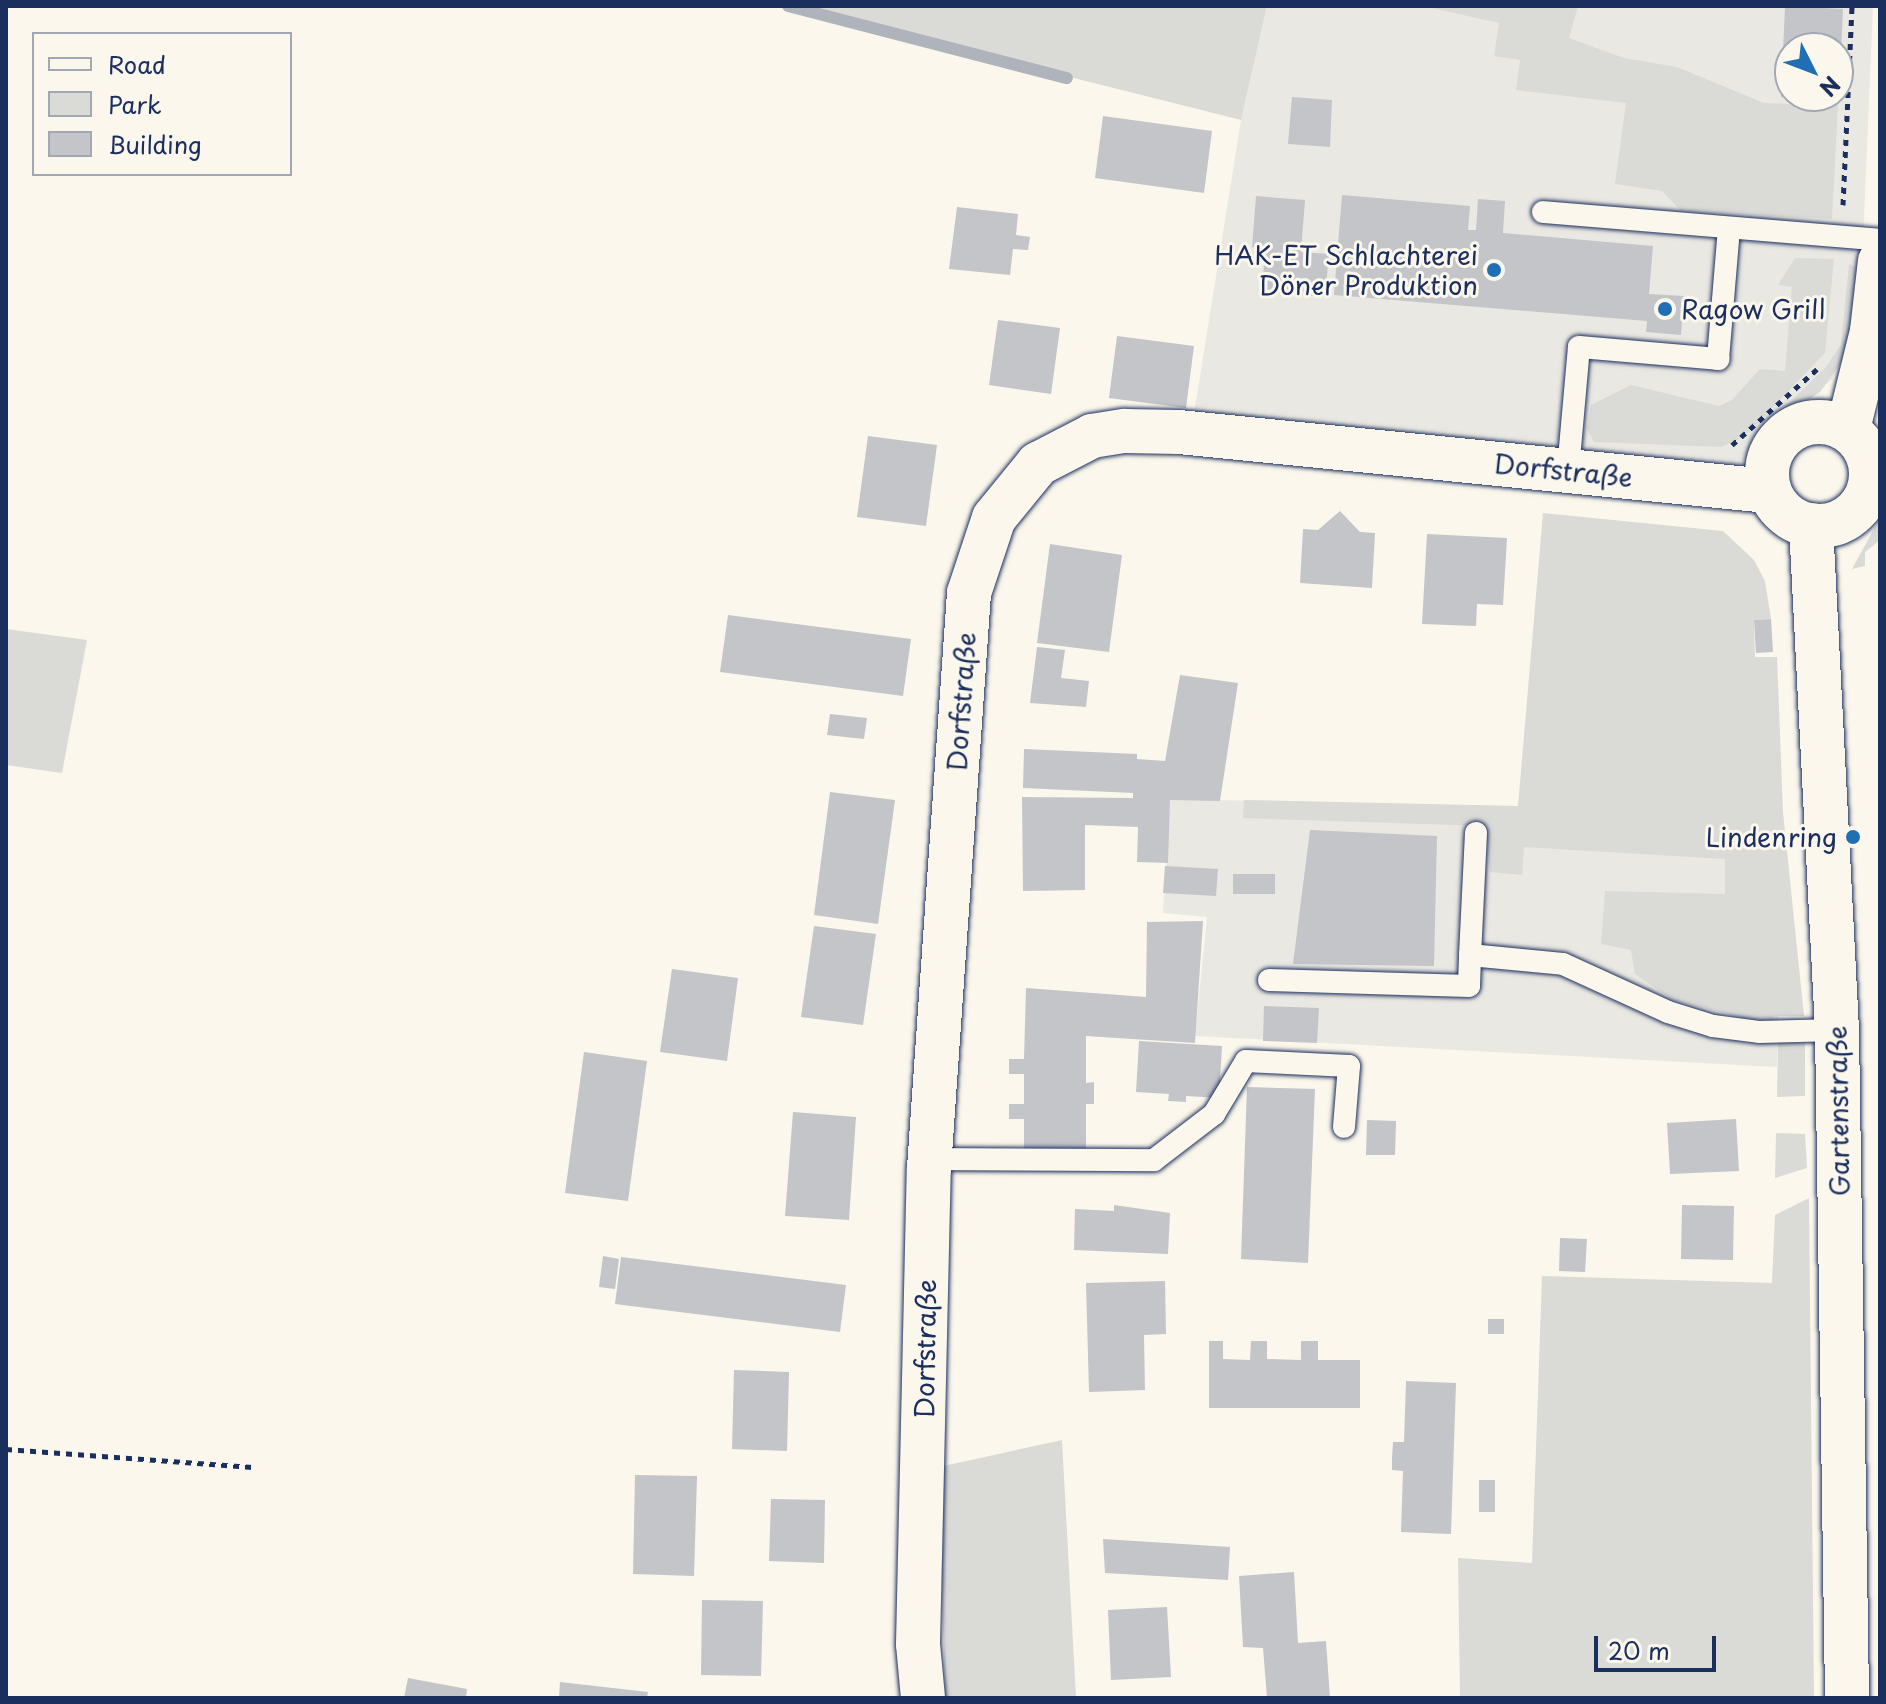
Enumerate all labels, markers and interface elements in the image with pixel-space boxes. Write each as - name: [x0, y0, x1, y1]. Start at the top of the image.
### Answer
- legend: [32, 32, 292, 176]
- north arrow: [1774, 32, 1854, 112]
- text: Road: [108, 46, 166, 82]
- text: N: [1813, 70, 1849, 105]
- text: Park: [108, 86, 162, 122]
- text: Building: [108, 126, 202, 162]
- place label: HAK-ET Schlachterei Döner Produktion: [1212, 239, 1478, 300]
- marker: HAK-ET Schlachterei Döner Produktion: [1485, 261, 1503, 279]
- place label: Ragow Grill: [1681, 293, 1827, 325]
- marker: Ragow Grill: [1656, 300, 1674, 318]
- street label: Dorfstraße: [1492, 447, 1634, 493]
- street label: Dorfstraße: [941, 631, 981, 773]
- place label: Lindenring: [1706, 821, 1837, 853]
- marker: Lindenring: [1844, 828, 1862, 846]
- street label: Gartenstraße: [1821, 1025, 1855, 1197]
- street label: Dorfstraße: [908, 1279, 942, 1419]
- scale bar: [1598, 1620, 1720, 1670]
- text: 20 m: [1608, 1632, 1670, 1668]

